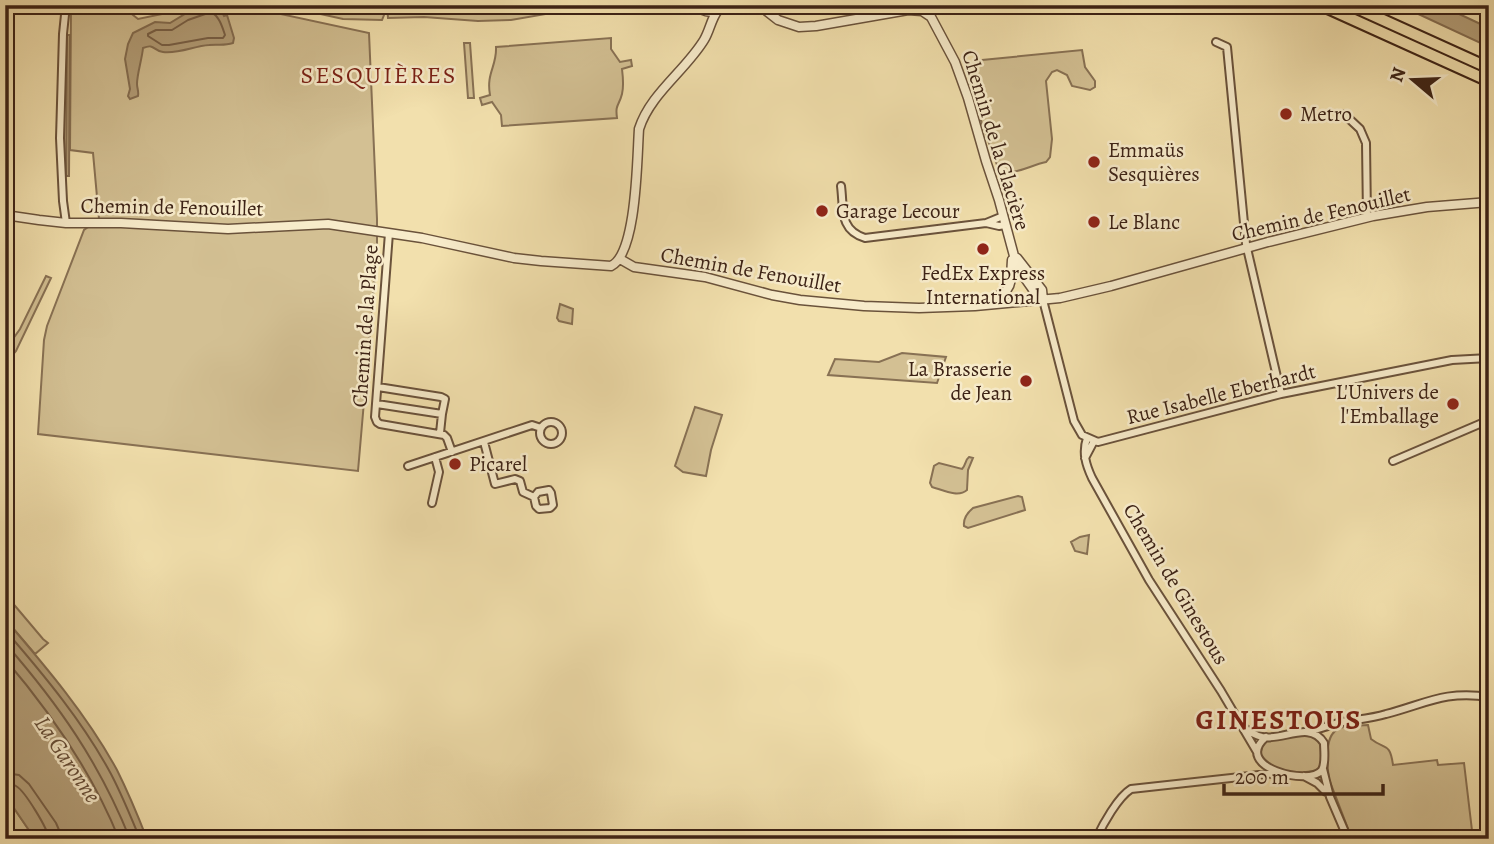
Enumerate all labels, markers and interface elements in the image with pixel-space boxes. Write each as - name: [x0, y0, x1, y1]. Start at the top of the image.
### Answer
- north arrow: [1378, 46, 1448, 116]
- street label: Chemin de la Glacière: [955, 47, 1037, 233]
- district label: SESQUIÈRES: [300, 59, 458, 91]
- text: N: [1383, 64, 1412, 86]
- place label: Metro: [1300, 100, 1352, 128]
- marker: Metro: [1278, 106, 1294, 122]
- place label: Emmaüs Sesquières: [1108, 136, 1200, 188]
- marker: Emmaüs Sesquières: [1086, 154, 1102, 170]
- street label: Chemin de Fenouillet: [1229, 180, 1413, 248]
- street label: Chemin de Fenouillet: [80, 191, 264, 223]
- place label: Garage Lecour: [836, 197, 960, 225]
- marker: Garage Lecour: [814, 203, 830, 219]
- place label: Le Blanc: [1108, 208, 1180, 236]
- marker: Le Blanc: [1086, 214, 1102, 230]
- street label: Chemin de Fenouillet: [659, 240, 843, 300]
- marker: FedEx Express International: [975, 241, 991, 257]
- street label: Chemin de la Plage: [345, 244, 385, 408]
- place label: FedEx Express International: [921, 259, 1045, 311]
- place label: La Brasserie de Jean: [908, 355, 1012, 407]
- street label: Rue Isabelle Eberhardt: [1124, 357, 1319, 431]
- marker: La Brasserie de Jean: [1018, 373, 1034, 389]
- place label: L'Univers de l'Emballage: [1336, 378, 1439, 430]
- marker: L'Univers de l'Emballage: [1445, 396, 1461, 412]
- place label: Picarel: [469, 450, 527, 478]
- marker: Picarel: [447, 456, 463, 472]
- street label: Chemin de Ginestous: [1117, 498, 1235, 670]
- district label: GINESTOUS: [1196, 701, 1362, 739]
- water label: La Garonne: [27, 710, 108, 809]
- scale bar: [1224, 753, 1384, 797]
- text: 200 m: [1235, 763, 1289, 791]

